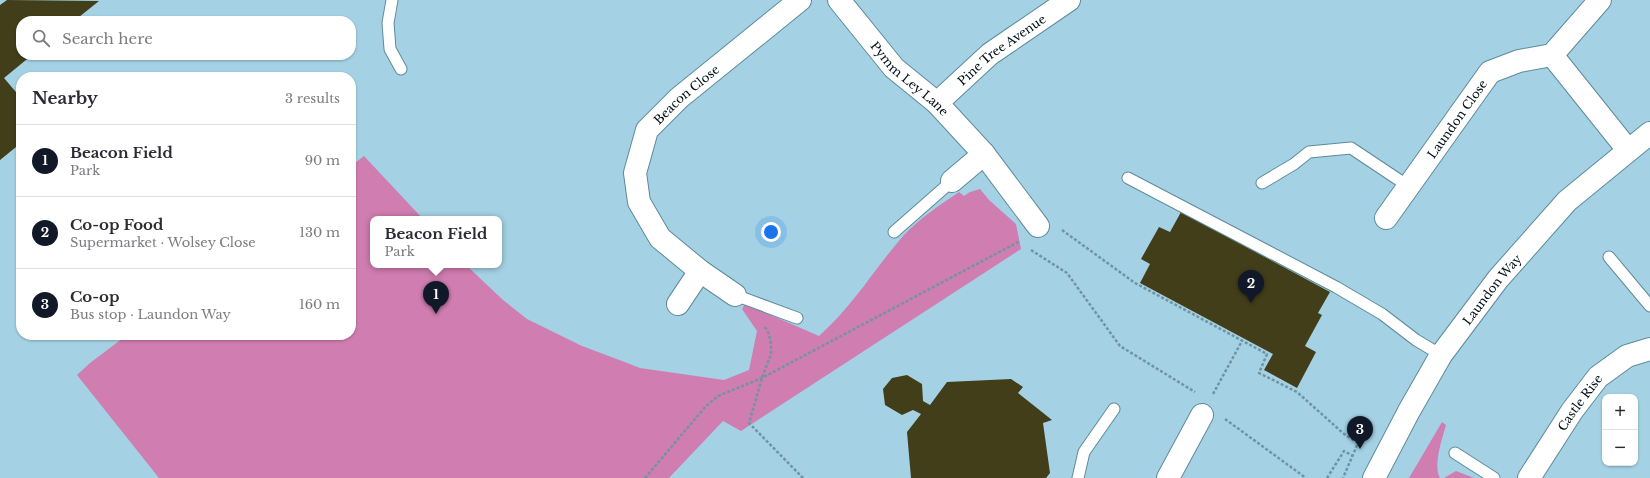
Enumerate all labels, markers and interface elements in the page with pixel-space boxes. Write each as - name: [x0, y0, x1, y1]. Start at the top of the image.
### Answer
- street label: Pine Tree Avenue: [954, 11, 1048, 88]
- search box: [16, 16, 356, 60]
- icon: search: [30, 27, 52, 49]
- text: Search here: [62, 29, 153, 48]
- street label: Pymm Ley Lane: [868, 38, 952, 119]
- street label: Beacon Close: [650, 61, 722, 127]
- street label: Laundon Close: [1424, 76, 1490, 161]
- text: Nearby: [32, 88, 98, 109]
- text: 3 results: [285, 90, 340, 107]
- text: Beacon Field: [70, 143, 173, 162]
- text: 1: [42, 152, 48, 169]
- text: 90 m: [305, 152, 340, 169]
- text: Park: [70, 162, 100, 179]
- text: Co-op Food: [70, 215, 163, 234]
- popup: [370, 216, 502, 268]
- your location: [761, 222, 781, 242]
- text: 2: [41, 224, 49, 241]
- text: 130 m: [299, 224, 340, 241]
- text: Beacon Field: [385, 224, 487, 243]
- text: Supermarket · Wolsey Close: [70, 234, 256, 251]
- text: Park: [385, 243, 415, 260]
- street label: Laundon Way: [1459, 251, 1524, 328]
- pin: 2: [1238, 270, 1264, 303]
- pin: 1: [423, 281, 449, 314]
- text: Co-op: [70, 287, 119, 306]
- text: 3: [41, 296, 49, 313]
- text: 160 m: [299, 296, 340, 313]
- text: Bus stop · Laundon Way: [70, 306, 231, 323]
- street label: Castle Rise: [1554, 371, 1605, 433]
- map controls: [1602, 394, 1638, 466]
- button: +: [1602, 394, 1638, 430]
- pin: 3: [1347, 416, 1373, 449]
- button: −: [1602, 430, 1638, 466]

